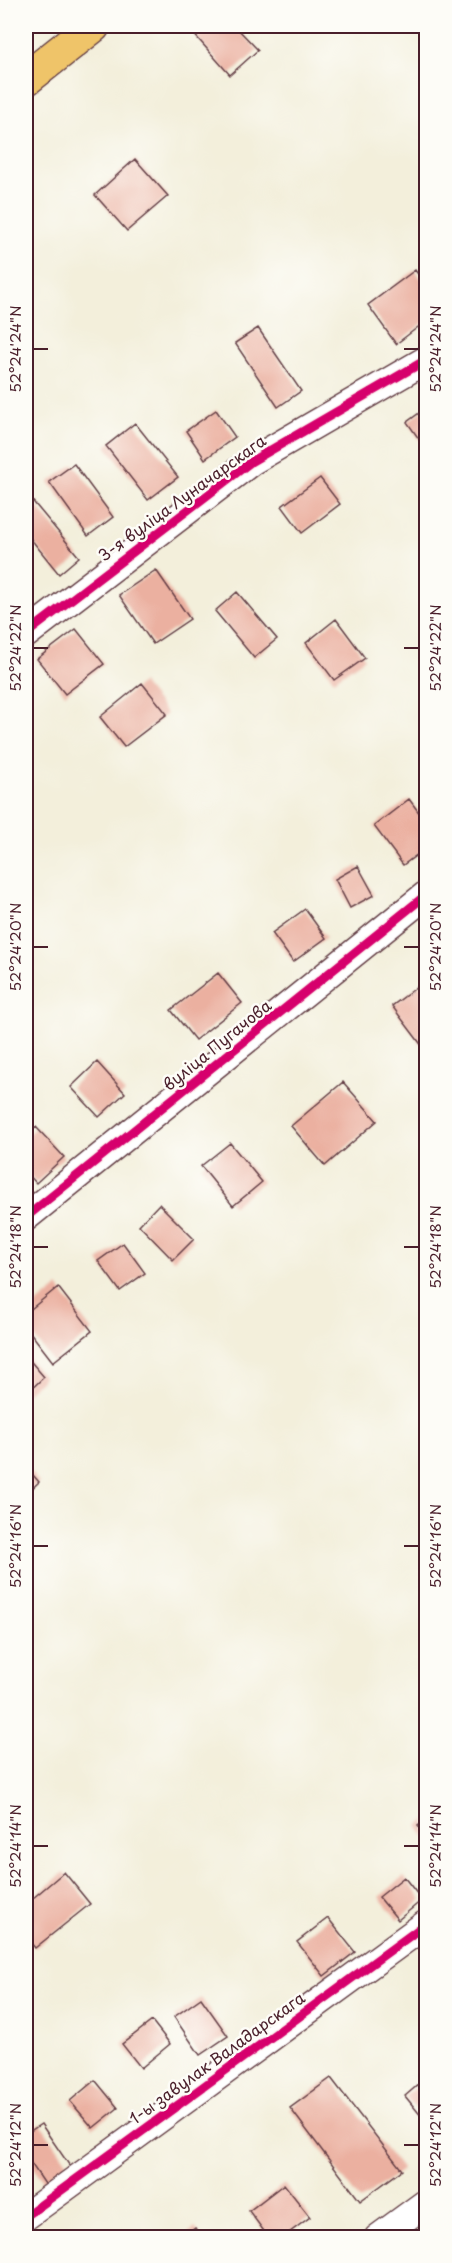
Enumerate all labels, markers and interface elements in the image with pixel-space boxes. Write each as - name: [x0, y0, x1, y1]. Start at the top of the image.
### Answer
- text: 52°24'24"N: [3, 305, 26, 393]
- text: 52°24'24"N: [423, 305, 446, 393]
- street label: 3-я вуліца Луначарскага: [92, 428, 270, 566]
- text: 52°24'22"N: [3, 604, 26, 692]
- text: 52°24'22"N: [423, 604, 446, 692]
- text: 52°24'20"N: [3, 903, 26, 991]
- text: 52°24'20"N: [423, 903, 446, 991]
- street label: вуліца Пугачова: [157, 993, 276, 1096]
- text: 52°24'18"N: [3, 1205, 26, 1289]
- text: 52°24'18"N: [423, 1205, 446, 1289]
- text: 52°24'16"N: [3, 1504, 26, 1588]
- text: 52°24'16"N: [423, 1504, 446, 1588]
- text: 52°24'14"N: [3, 1804, 26, 1888]
- text: 52°24'14"N: [423, 1804, 446, 1888]
- street label: 1-ы завулак Валадарскага: [123, 1985, 309, 2129]
- text: 52°24'12"N: [3, 2103, 26, 2187]
- text: 52°24'12"N: [423, 2103, 446, 2187]

